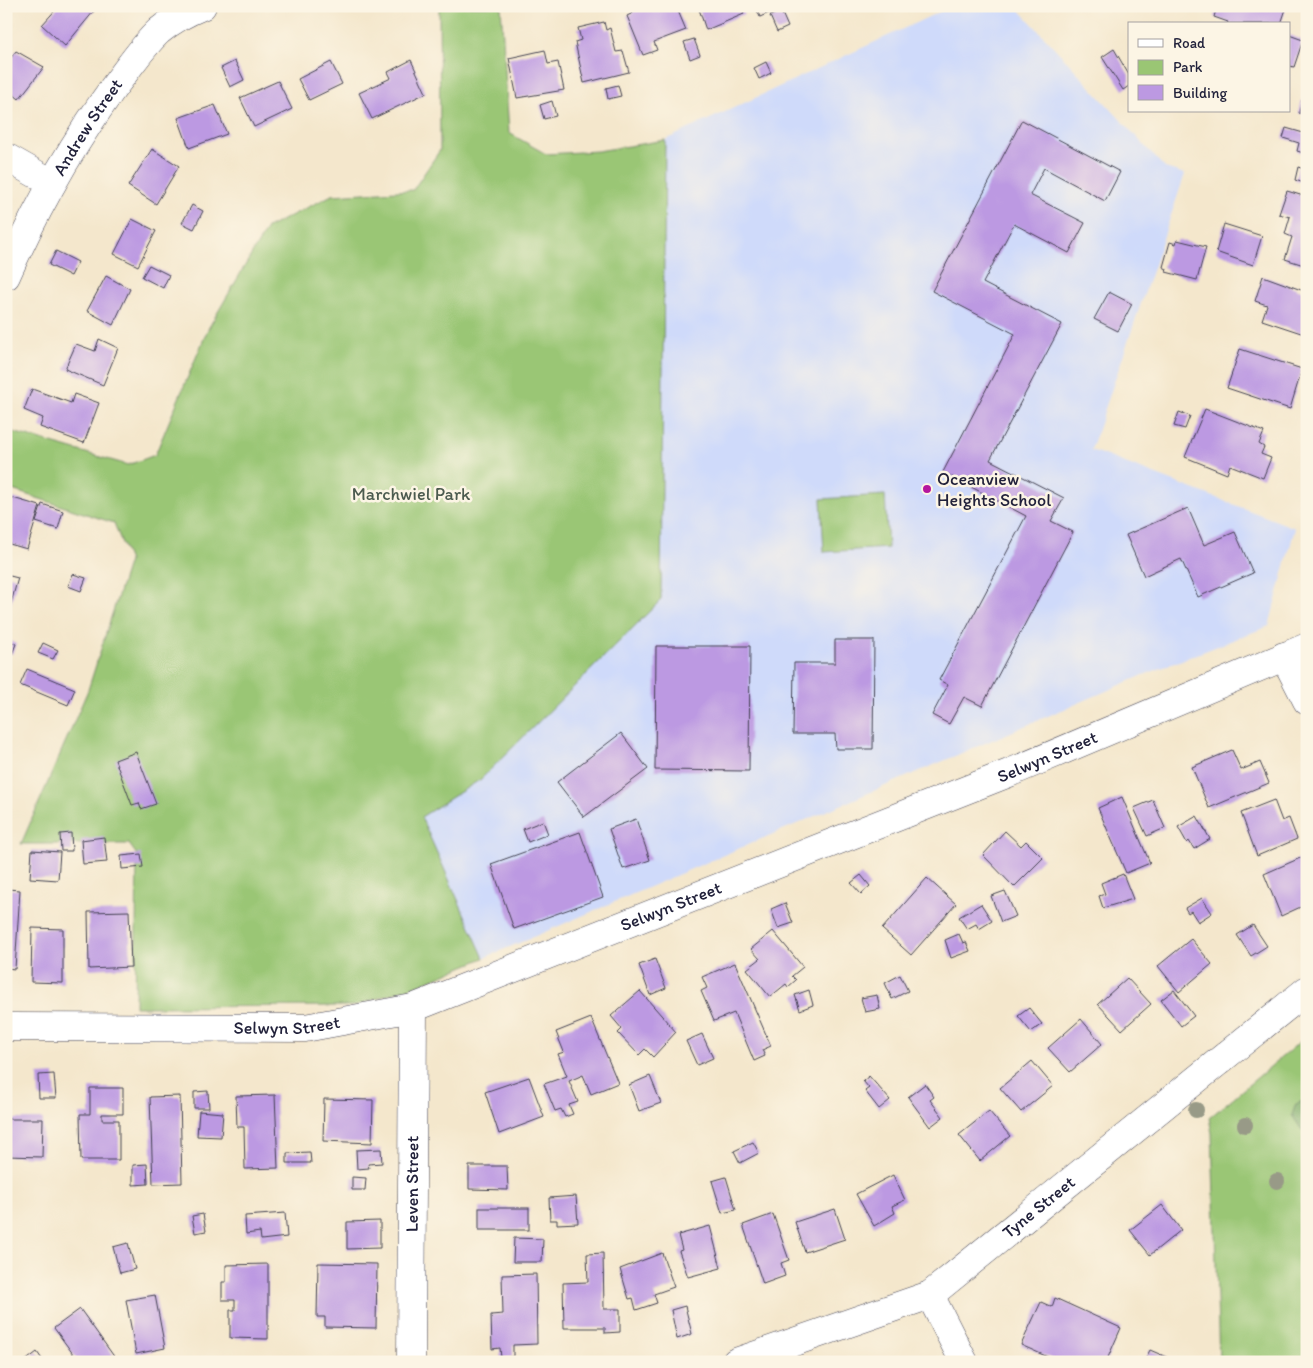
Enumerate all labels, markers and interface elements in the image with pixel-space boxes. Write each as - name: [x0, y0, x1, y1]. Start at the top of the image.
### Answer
- legend: [1128, 22, 1290, 112]
- text: Road: [1173, 34, 1206, 52]
- text: Park: [1173, 58, 1203, 76]
- street label: Andrew Street: [48, 74, 127, 180]
- text: Building: [1173, 84, 1227, 102]
- place label: Oceanview Heights School: [937, 468, 1051, 511]
- park label: Marchwiel Park: [352, 483, 471, 505]
- marker: Oceanview Heights School: [921, 483, 933, 495]
- street label: Selwyn Street: [994, 726, 1101, 788]
- street label: Selwyn Street: [617, 876, 725, 936]
- street label: Selwyn Street: [234, 1011, 342, 1039]
- street label: Leven Street: [401, 1136, 423, 1232]
- street label: Tyne Street: [998, 1171, 1080, 1243]

